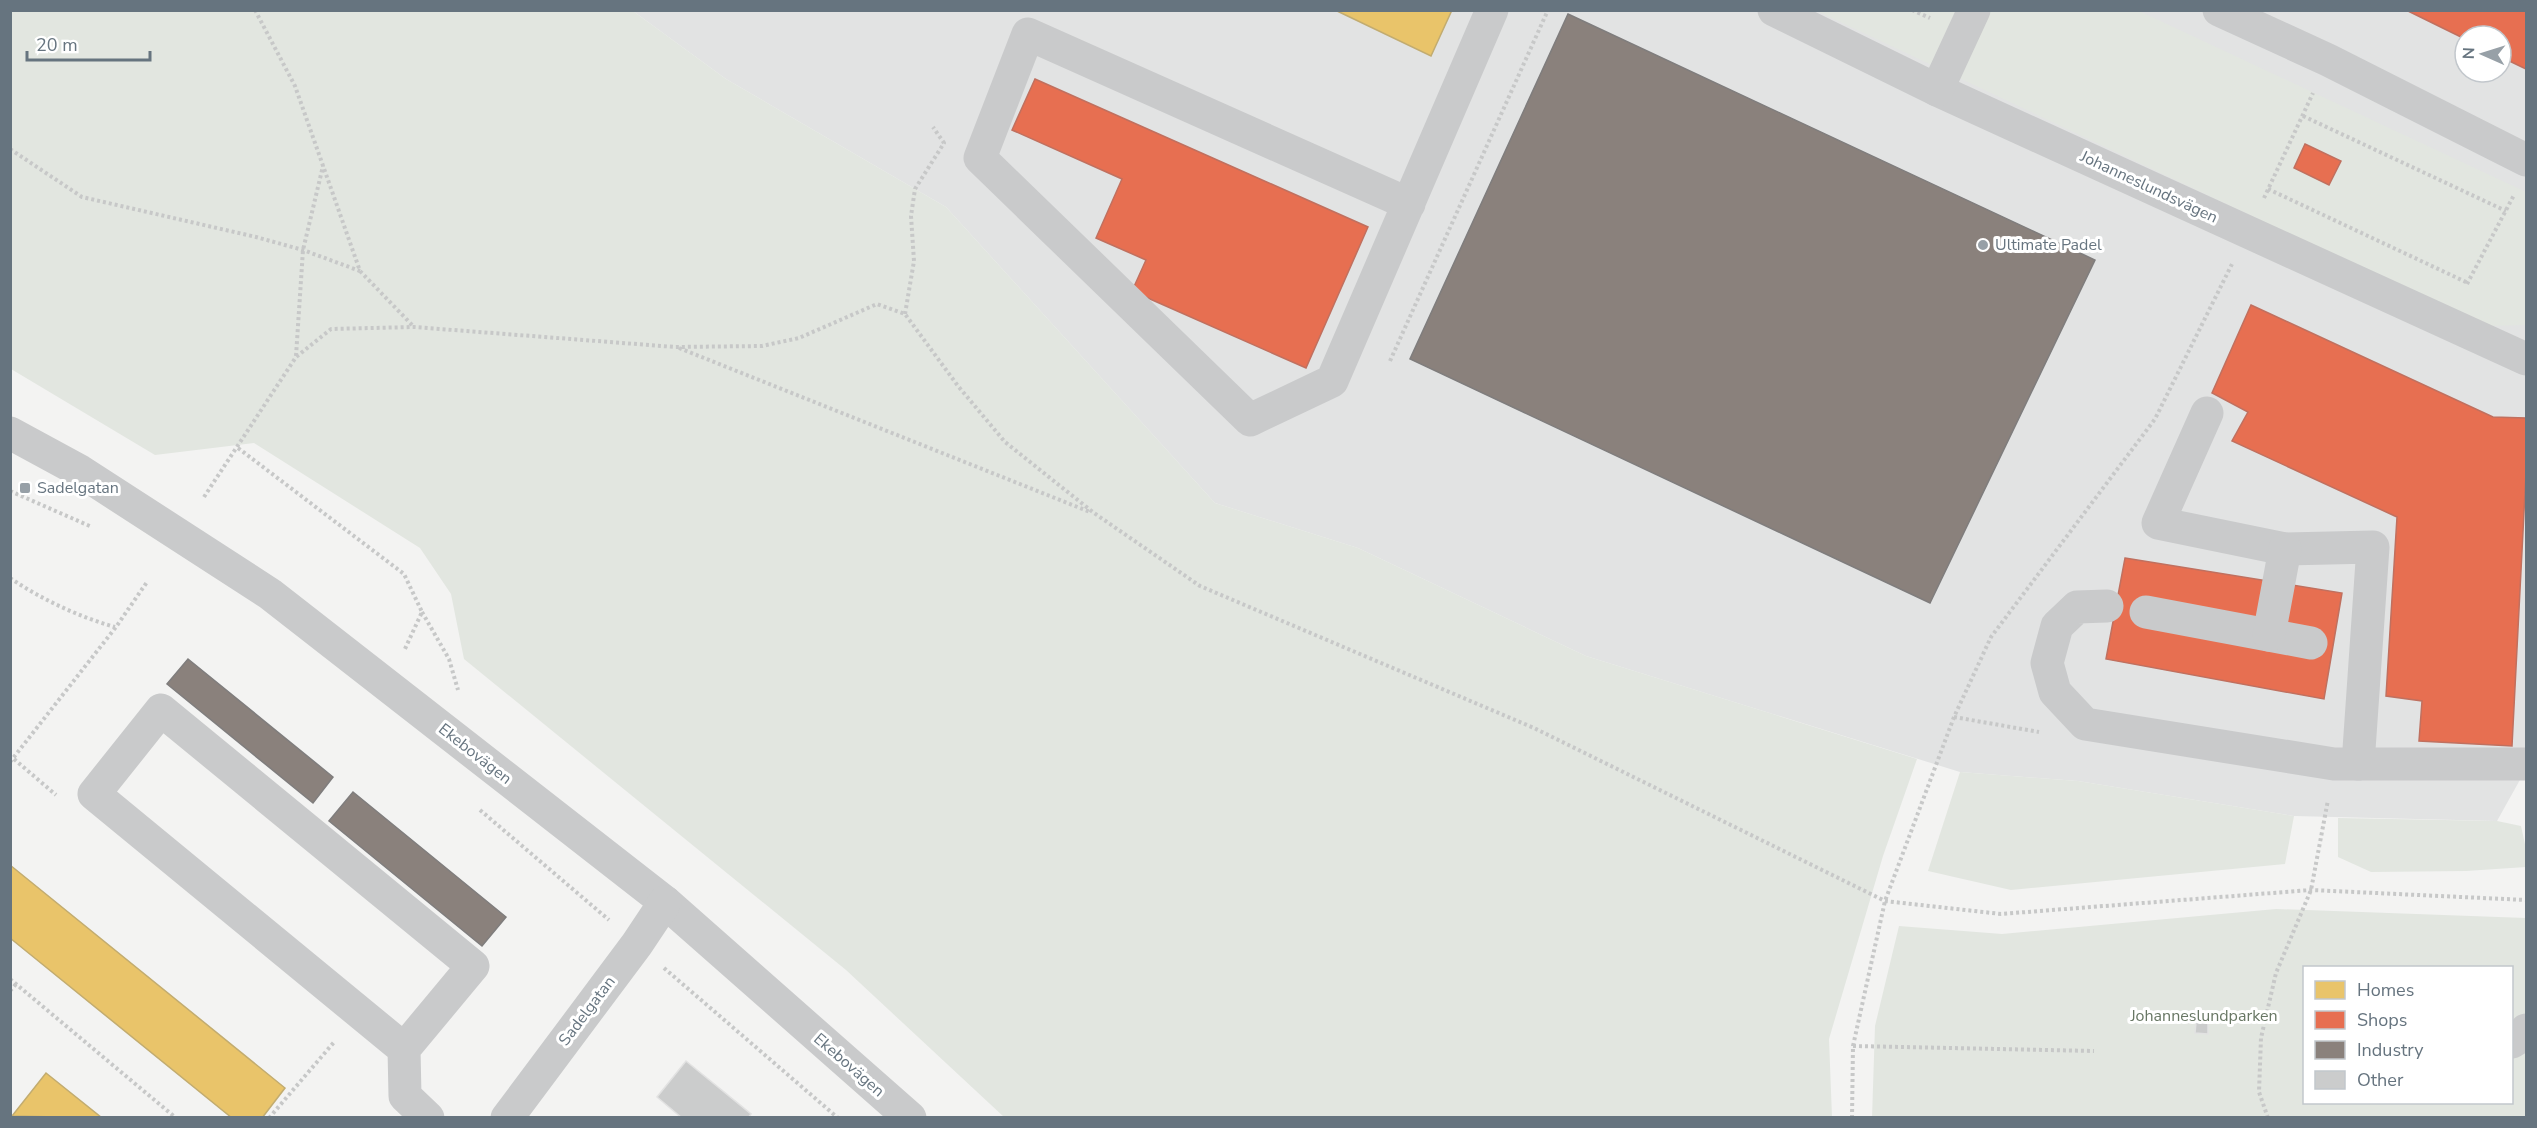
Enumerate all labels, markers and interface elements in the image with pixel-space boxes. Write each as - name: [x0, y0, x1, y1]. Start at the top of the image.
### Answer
- scale bar: [27, 24, 150, 62]
- north arrow: [2453, 24, 2513, 84]
- text: 20 m: [36, 33, 78, 57]
- text: N: [2458, 47, 2480, 60]
- street label: Johanneslundsvägen: [2076, 145, 2221, 229]
- place label: Ultimate Padel: [1995, 234, 2102, 256]
- marker: Ultimate Padel: [1976, 238, 1990, 252]
- place label: Sadelgatan: [37, 477, 119, 499]
- marker: Sadelgatan: [18, 481, 32, 495]
- street label: Ekebovägen: [434, 718, 516, 790]
- legend: [2303, 966, 2513, 1104]
- street label: Sadelgatan: [554, 972, 620, 1050]
- text: Homes: [2357, 978, 2414, 1002]
- park label: Johanneslundparken: [2129, 1005, 2278, 1027]
- text: Shops: [2357, 1008, 2407, 1032]
- street label: Ekebovägen: [809, 1028, 889, 1102]
- text: Industry: [2357, 1038, 2424, 1062]
- text: Other: [2357, 1068, 2404, 1092]

